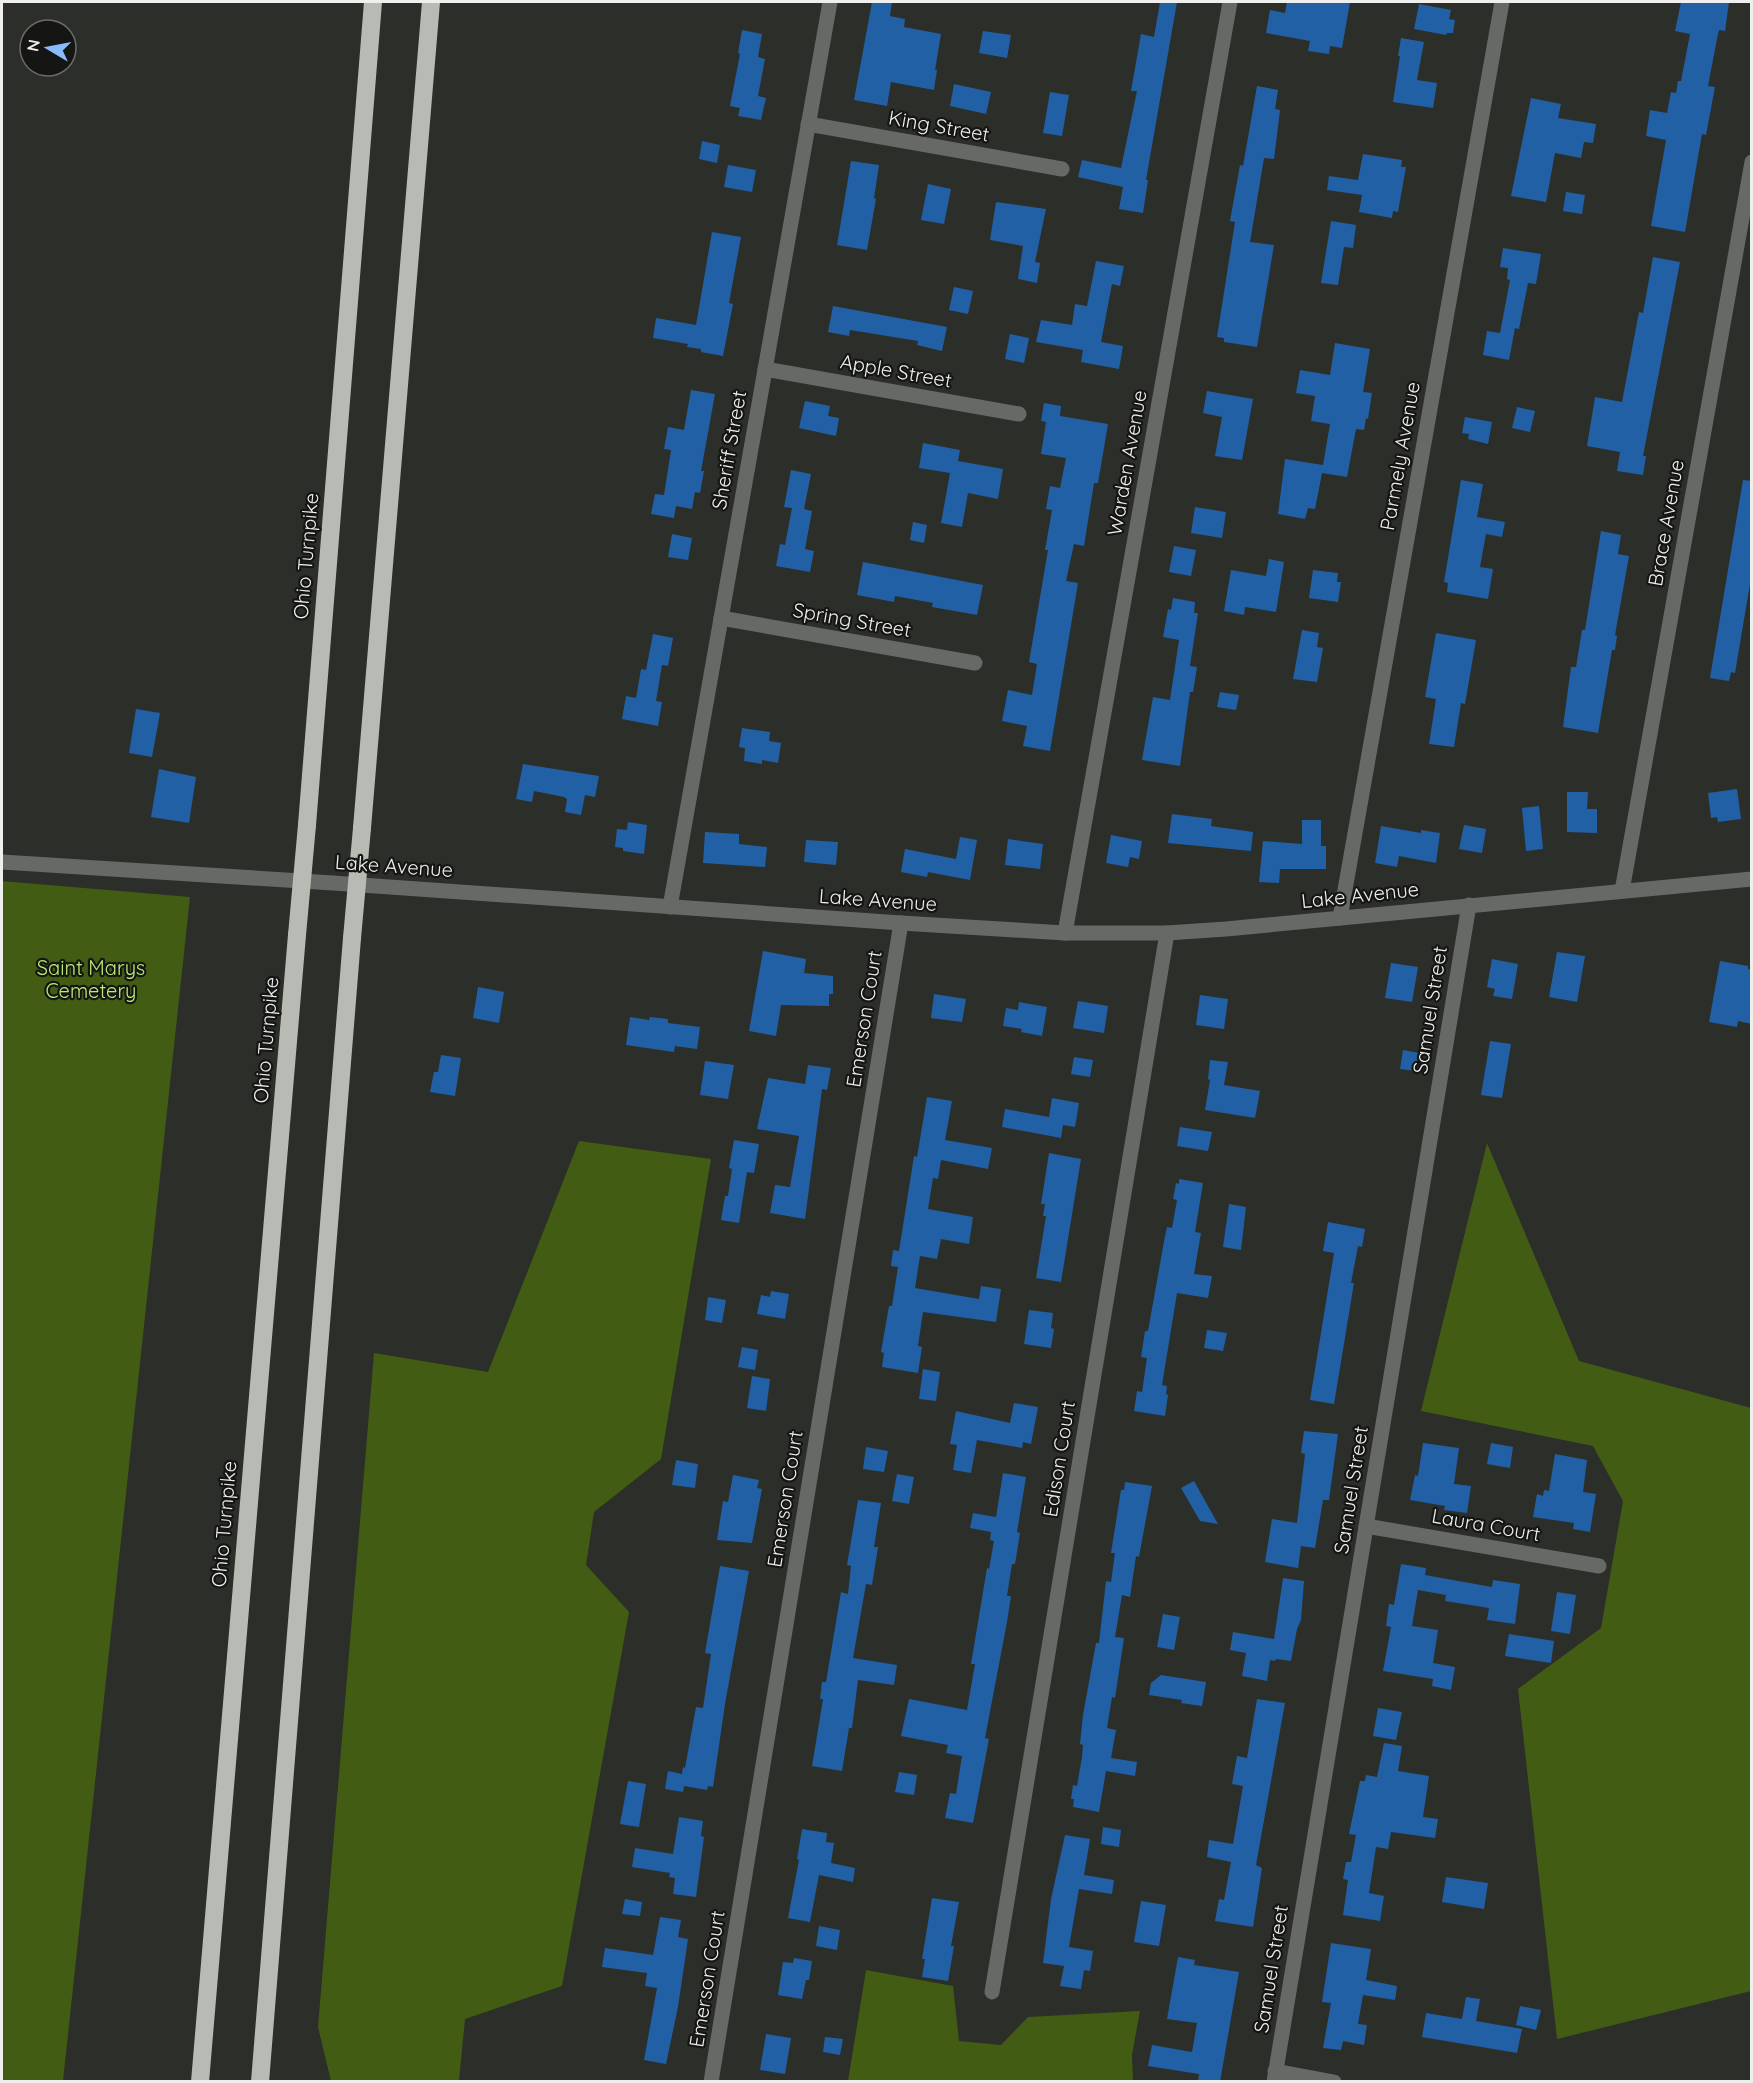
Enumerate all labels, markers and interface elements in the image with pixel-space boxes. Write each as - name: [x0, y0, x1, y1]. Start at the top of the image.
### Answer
- north arrow: [18, 18, 78, 78]
- text: N: [22, 38, 44, 53]
- street label: King Street: [887, 104, 992, 147]
- street label: Apple Street: [838, 348, 954, 393]
- street label: Parmely Avenue: [1374, 380, 1425, 532]
- street label: Sheriff Street: [706, 388, 751, 511]
- street label: Warden Avenue: [1101, 388, 1152, 538]
- street label: Brace Avenue: [1642, 458, 1689, 588]
- street label: Ohio Turnpike: [288, 492, 323, 620]
- street label: Spring Street: [791, 597, 913, 642]
- street label: Lake Avenue: [334, 849, 454, 882]
- street label: Lake Avenue: [1300, 876, 1420, 913]
- street label: Lake Avenue: [818, 883, 938, 916]
- street label: Samuel Street: [1407, 944, 1452, 1076]
- street label: Emerson Court: [840, 949, 887, 1089]
- park label: Saint Marys Cemetery: [37, 955, 145, 1003]
- street label: Ohio Turnpike: [248, 976, 283, 1104]
- street label: Edison Court: [1037, 1399, 1080, 1519]
- street label: Samuel Street: [1328, 1424, 1373, 1556]
- street label: Emerson Court: [761, 1429, 808, 1569]
- street label: Ohio Turnpike: [206, 1460, 241, 1588]
- street label: Laura Court: [1430, 1503, 1543, 1546]
- street label: Samuel Street: [1248, 1903, 1293, 2035]
- street label: Emerson Court: [683, 1909, 730, 2049]

